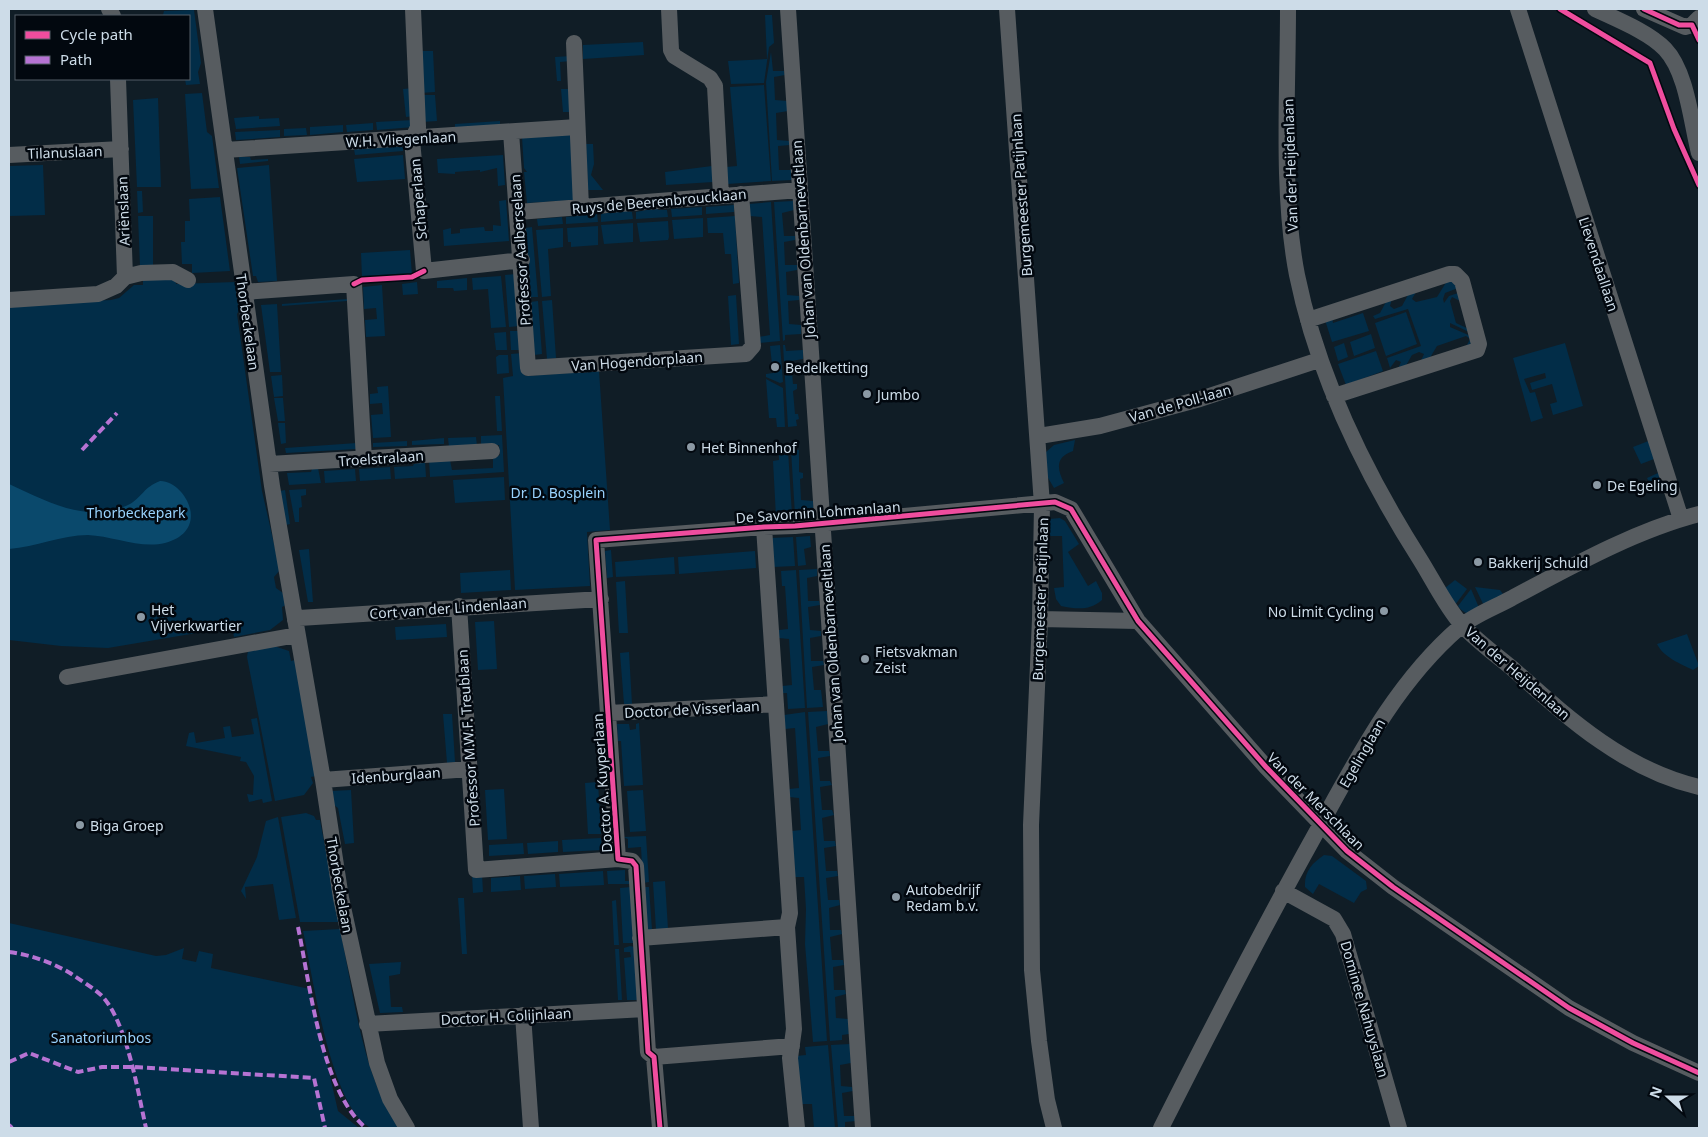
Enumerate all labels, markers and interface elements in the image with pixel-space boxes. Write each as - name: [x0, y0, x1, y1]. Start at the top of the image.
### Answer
- legend: [15, 15, 190, 80]
- text: Cycle path: [60, 24, 133, 44]
- text: Path: [60, 49, 92, 69]
- street label: Van der Heijdenlaan: [1278, 98, 1302, 232]
- street label: Burgemeester Patijnlaan: [1006, 113, 1036, 277]
- street label: W.H. Vliegenlaan: [345, 127, 457, 151]
- street label: Johan van Oldenbarneveltlaan: [787, 139, 820, 341]
- street label: Tilanuslaan: [27, 141, 103, 163]
- street label: Schaperlaan: [405, 158, 431, 240]
- street label: Professor Aalberselaan: [505, 174, 535, 326]
- street label: Ariënslaan: [112, 176, 134, 246]
- street label: Ruys de Beerenbroucklaan: [571, 184, 747, 218]
- street label: Lievendaallaan: [1575, 214, 1623, 314]
- street label: Thorbeckelaan: [232, 273, 264, 371]
- street label: Van Hogendorplaan: [571, 347, 703, 375]
- place label: Bedelketting: [785, 358, 868, 377]
- marker: Bedelketting: [769, 361, 781, 373]
- street label: Van de Poll-laan: [1127, 379, 1233, 427]
- place label: Jumbo: [875, 385, 920, 404]
- marker: Jumbo: [861, 388, 873, 400]
- place label: Het Binnenhof: [701, 438, 798, 457]
- marker: Het Binnenhof: [685, 441, 697, 453]
- street label: Troelstralaan: [338, 446, 424, 470]
- place label: De Egeling: [1607, 476, 1678, 495]
- marker: De Egeling: [1591, 479, 1603, 491]
- park label: Dr. D. Bosplein: [511, 483, 605, 502]
- street label: De Savornin Lohmanlaan: [735, 497, 901, 527]
- park label: Thorbeckepark: [86, 503, 186, 522]
- street label: Burgemeester Patijnlaan: [1028, 517, 1052, 681]
- street label: Johan van Oldenbarneveltlaan: [815, 543, 848, 745]
- place label: Bakkerij Schuld: [1488, 553, 1588, 572]
- marker: Bakkerij Schuld: [1472, 556, 1484, 568]
- street label: Cort van der Lindenlaan: [369, 593, 527, 623]
- place label: Het Vijverkwartier: [151, 600, 242, 635]
- place label: No Limit Cycling: [1268, 602, 1374, 621]
- marker: No Limit Cycling: [1378, 605, 1390, 617]
- marker: Het Vijverkwartier: [135, 611, 147, 623]
- street label: Van der Heijdenlaan: [1462, 622, 1574, 724]
- place label: Fietsvakman Zeist: [875, 642, 958, 677]
- street label: Professor M.W.F. Treublaan: [452, 649, 484, 827]
- marker: Fietsvakman Zeist: [859, 653, 871, 665]
- street label: Doctor de Visserlaan: [624, 696, 760, 722]
- street label: Doctor A. Kuyperlaan: [588, 713, 616, 853]
- street label: Egelinglaan: [1335, 715, 1389, 791]
- street label: Van der Merschlaan: [1263, 748, 1369, 854]
- street label: Idenburglaan: [351, 762, 441, 788]
- place label: Biga Groep: [90, 816, 164, 835]
- marker: Biga Groep: [74, 819, 86, 831]
- street label: Thorbeckelaan: [322, 835, 358, 935]
- place label: Autobedrijf Redam b.v.: [906, 880, 981, 915]
- marker: Autobedrijf Redam b.v.: [890, 891, 902, 903]
- street label: Dominee Nahuyslaan: [1336, 939, 1394, 1079]
- street label: Doctor H. Colijnlaan: [440, 1003, 572, 1029]
- park label: Sanatoriumbos: [51, 1028, 152, 1047]
- north arrow: [1643, 1072, 1693, 1122]
- text: N: [1644, 1083, 1666, 1101]

